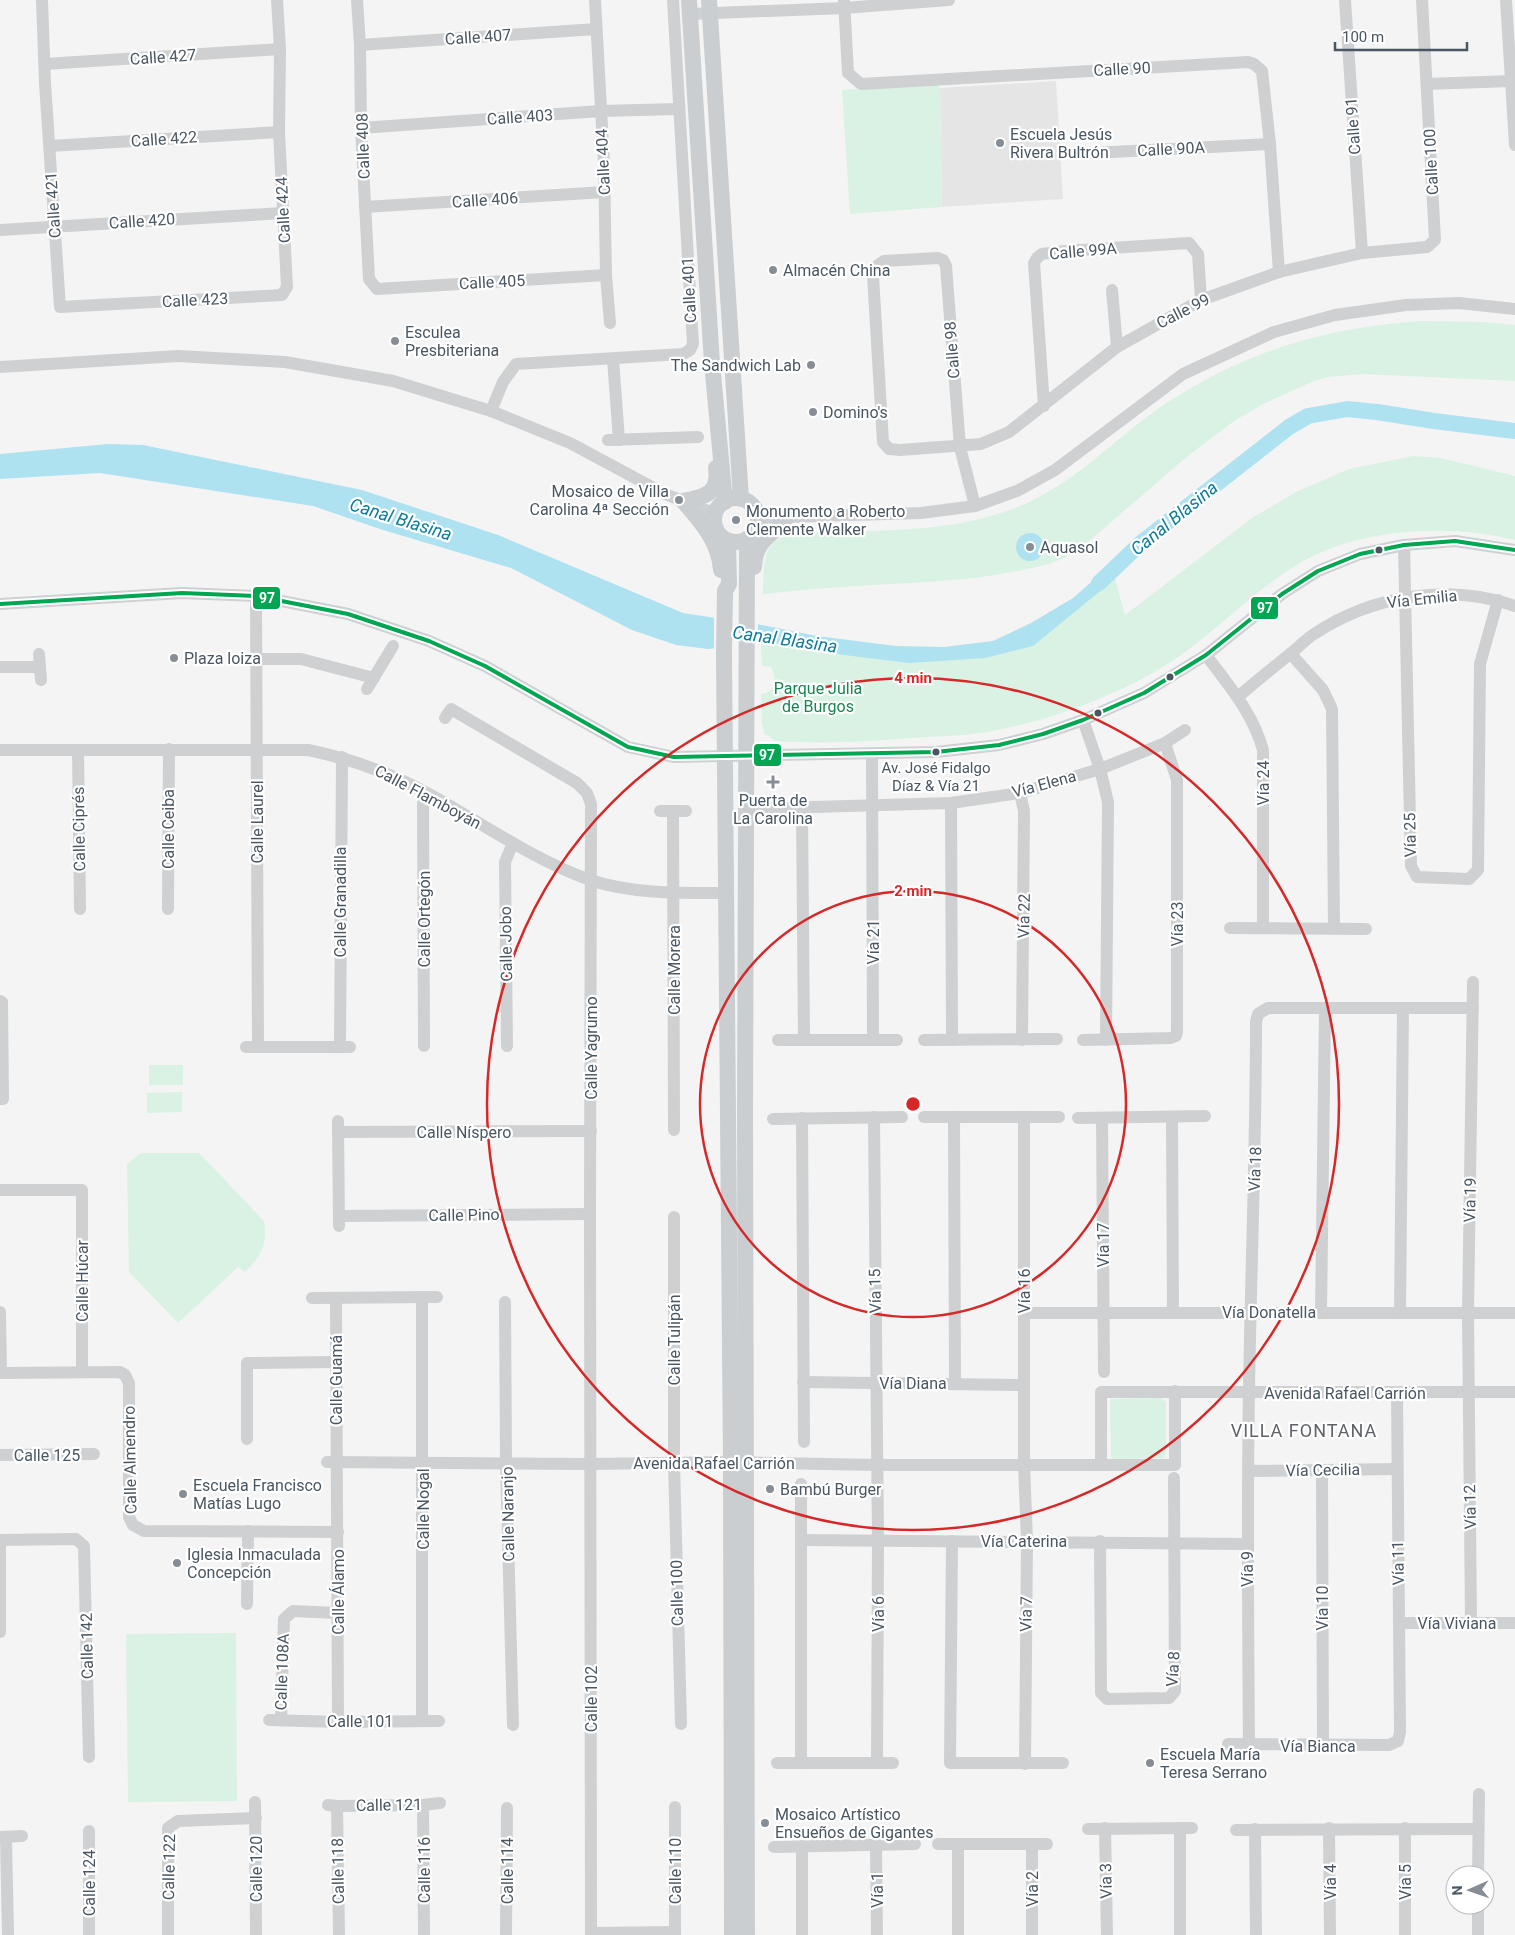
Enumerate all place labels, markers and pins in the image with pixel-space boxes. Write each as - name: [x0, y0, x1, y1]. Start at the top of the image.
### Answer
- place label: Escuela Jesús Rivera Bultrón: [1010, 125, 1112, 162]
- marker: Escuela Jesús Rivera Bultrón: [994, 137, 1006, 149]
- place label: Almacén China: [783, 261, 890, 280]
- marker: Almacén China: [767, 264, 779, 276]
- place label: Esculea Presbiteriana: [405, 323, 499, 360]
- marker: Esculea Presbiteriana: [389, 335, 401, 347]
- place label: The Sandwich Lab: [671, 356, 801, 375]
- marker: The Sandwich Lab: [805, 359, 817, 371]
- place label: Domino's: [823, 403, 888, 422]
- marker: Domino's: [807, 406, 819, 418]
- place label: Mosaico de Villa Carolina 4ª Sección: [530, 482, 669, 519]
- marker: Mosaico de Villa Carolina 4ª Sección: [673, 494, 685, 506]
- place label: Monumento a Roberto Clemente Walker: [746, 502, 905, 539]
- marker: Monumento a Roberto Clemente Walker: [730, 514, 742, 526]
- place label: Aquasol: [1040, 538, 1098, 557]
- marker: Aquasol: [1024, 541, 1036, 553]
- unlabelled marker: [1374, 545, 1384, 555]
- place label: Plaza loiza: [184, 649, 261, 668]
- marker: Plaza loiza: [168, 652, 180, 664]
- unlabelled marker: [1165, 672, 1175, 682]
- unlabelled marker: [1093, 708, 1103, 718]
- marker: Av. José Fidalgo Díaz & Vía 21: [931, 747, 941, 757]
- place label: Av. José Fidalgo Díaz & Vía 21: [881, 759, 991, 795]
- marker: Puerta de La Carolina: [767, 776, 779, 788]
- place label: Puerta de La Carolina: [733, 791, 813, 828]
- centre of rings: [904, 1095, 922, 1113]
- place label: Escuela Francisco Matías Lugo: [193, 1476, 322, 1513]
- place label: Bambú Burger: [780, 1480, 882, 1499]
- marker: Bambú Burger: [764, 1483, 776, 1495]
- marker: Escuela Francisco Matías Lugo: [177, 1488, 189, 1500]
- place label: Iglesia Inmaculada Concepción: [187, 1545, 321, 1582]
- marker: Iglesia Inmaculada Concepción: [171, 1557, 183, 1569]
- place label: Escuela María Teresa Serrano: [1160, 1745, 1267, 1782]
- marker: Escuela María Teresa Serrano: [1144, 1757, 1156, 1769]
- place label: Mosaico Artístico Ensueños de Gigantes: [775, 1805, 933, 1842]
- marker: Mosaico Artístico Ensueños de Gigantes: [759, 1817, 771, 1829]

